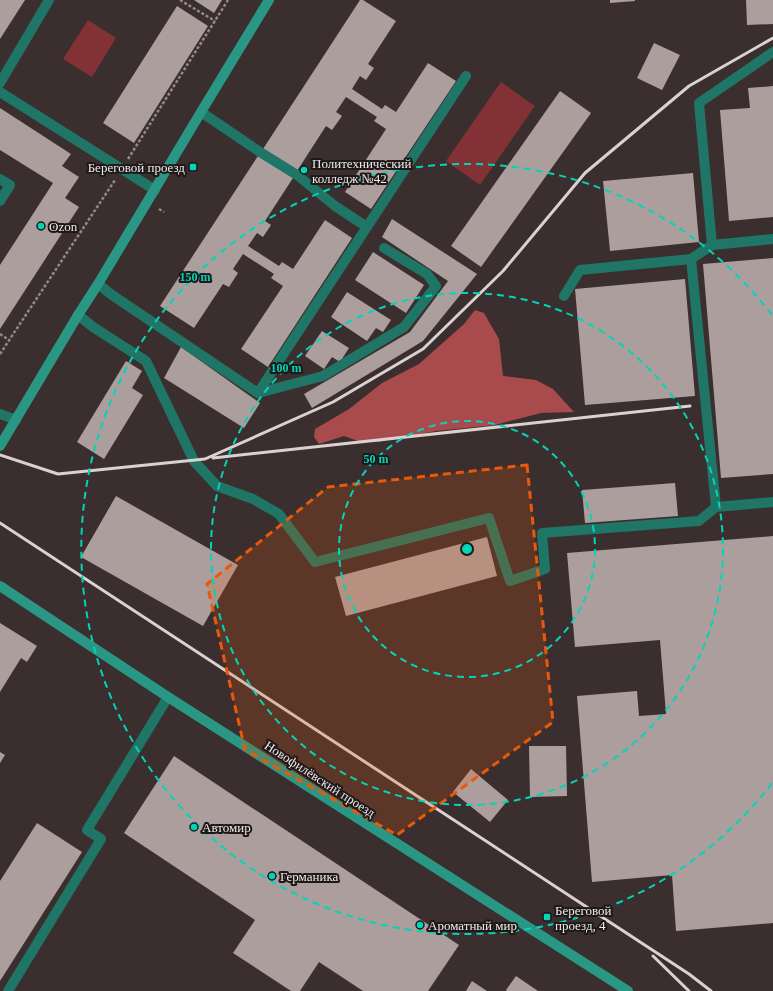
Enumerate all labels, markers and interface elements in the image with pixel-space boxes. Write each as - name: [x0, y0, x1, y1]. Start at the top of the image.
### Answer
- place label: Политехнический колледж №42: [312, 156, 412, 186]
- place label: Береговой проезд: [88, 160, 185, 175]
- marker: Береговой проезд: [188, 162, 198, 172]
- marker: Политехнический колледж №42: [299, 165, 309, 175]
- place label: Ozon: [49, 219, 78, 234]
- marker: Ozon: [36, 221, 46, 231]
- text: 150 m: [180, 270, 211, 284]
- text: 100 m: [271, 361, 302, 375]
- text: 50 m: [364, 452, 389, 466]
- centre of rings: [460, 542, 474, 556]
- street label: Новофилёвский проезд: [262, 738, 378, 821]
- place label: Автомир: [202, 820, 251, 835]
- marker: Автомир: [189, 822, 199, 832]
- place label: Германика: [280, 869, 339, 884]
- marker: Германика: [267, 871, 277, 881]
- place label: Береговой проезд, 4: [555, 903, 612, 933]
- marker: Береговой проезд, 4: [542, 912, 552, 922]
- place label: Ароматный мир: [428, 918, 517, 933]
- marker: Ароматный мир: [415, 920, 425, 930]

